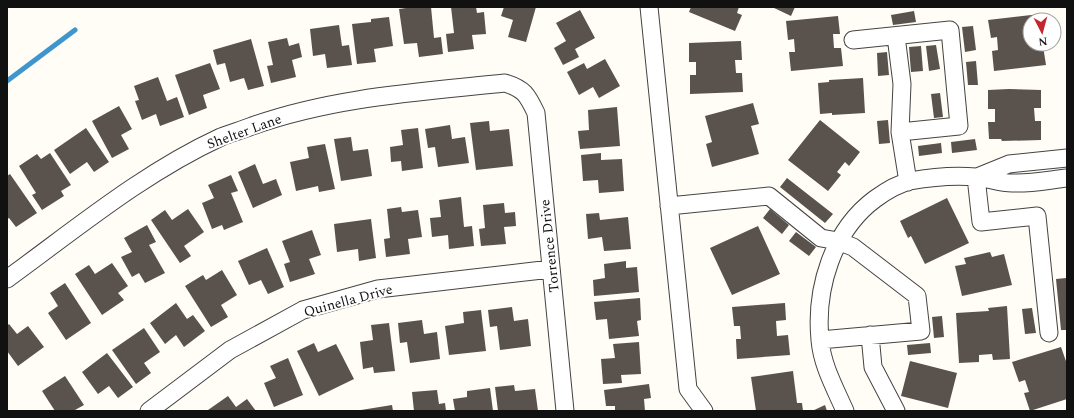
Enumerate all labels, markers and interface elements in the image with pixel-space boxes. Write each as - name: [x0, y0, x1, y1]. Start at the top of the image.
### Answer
- north arrow: [1022, 12, 1062, 52]
- text: N: [1038, 33, 1048, 50]
- street label: Shelter Lane: [204, 108, 285, 155]
- street label: Torrence Drive: [534, 198, 565, 294]
- street label: Quinella Drive: [301, 278, 395, 322]

